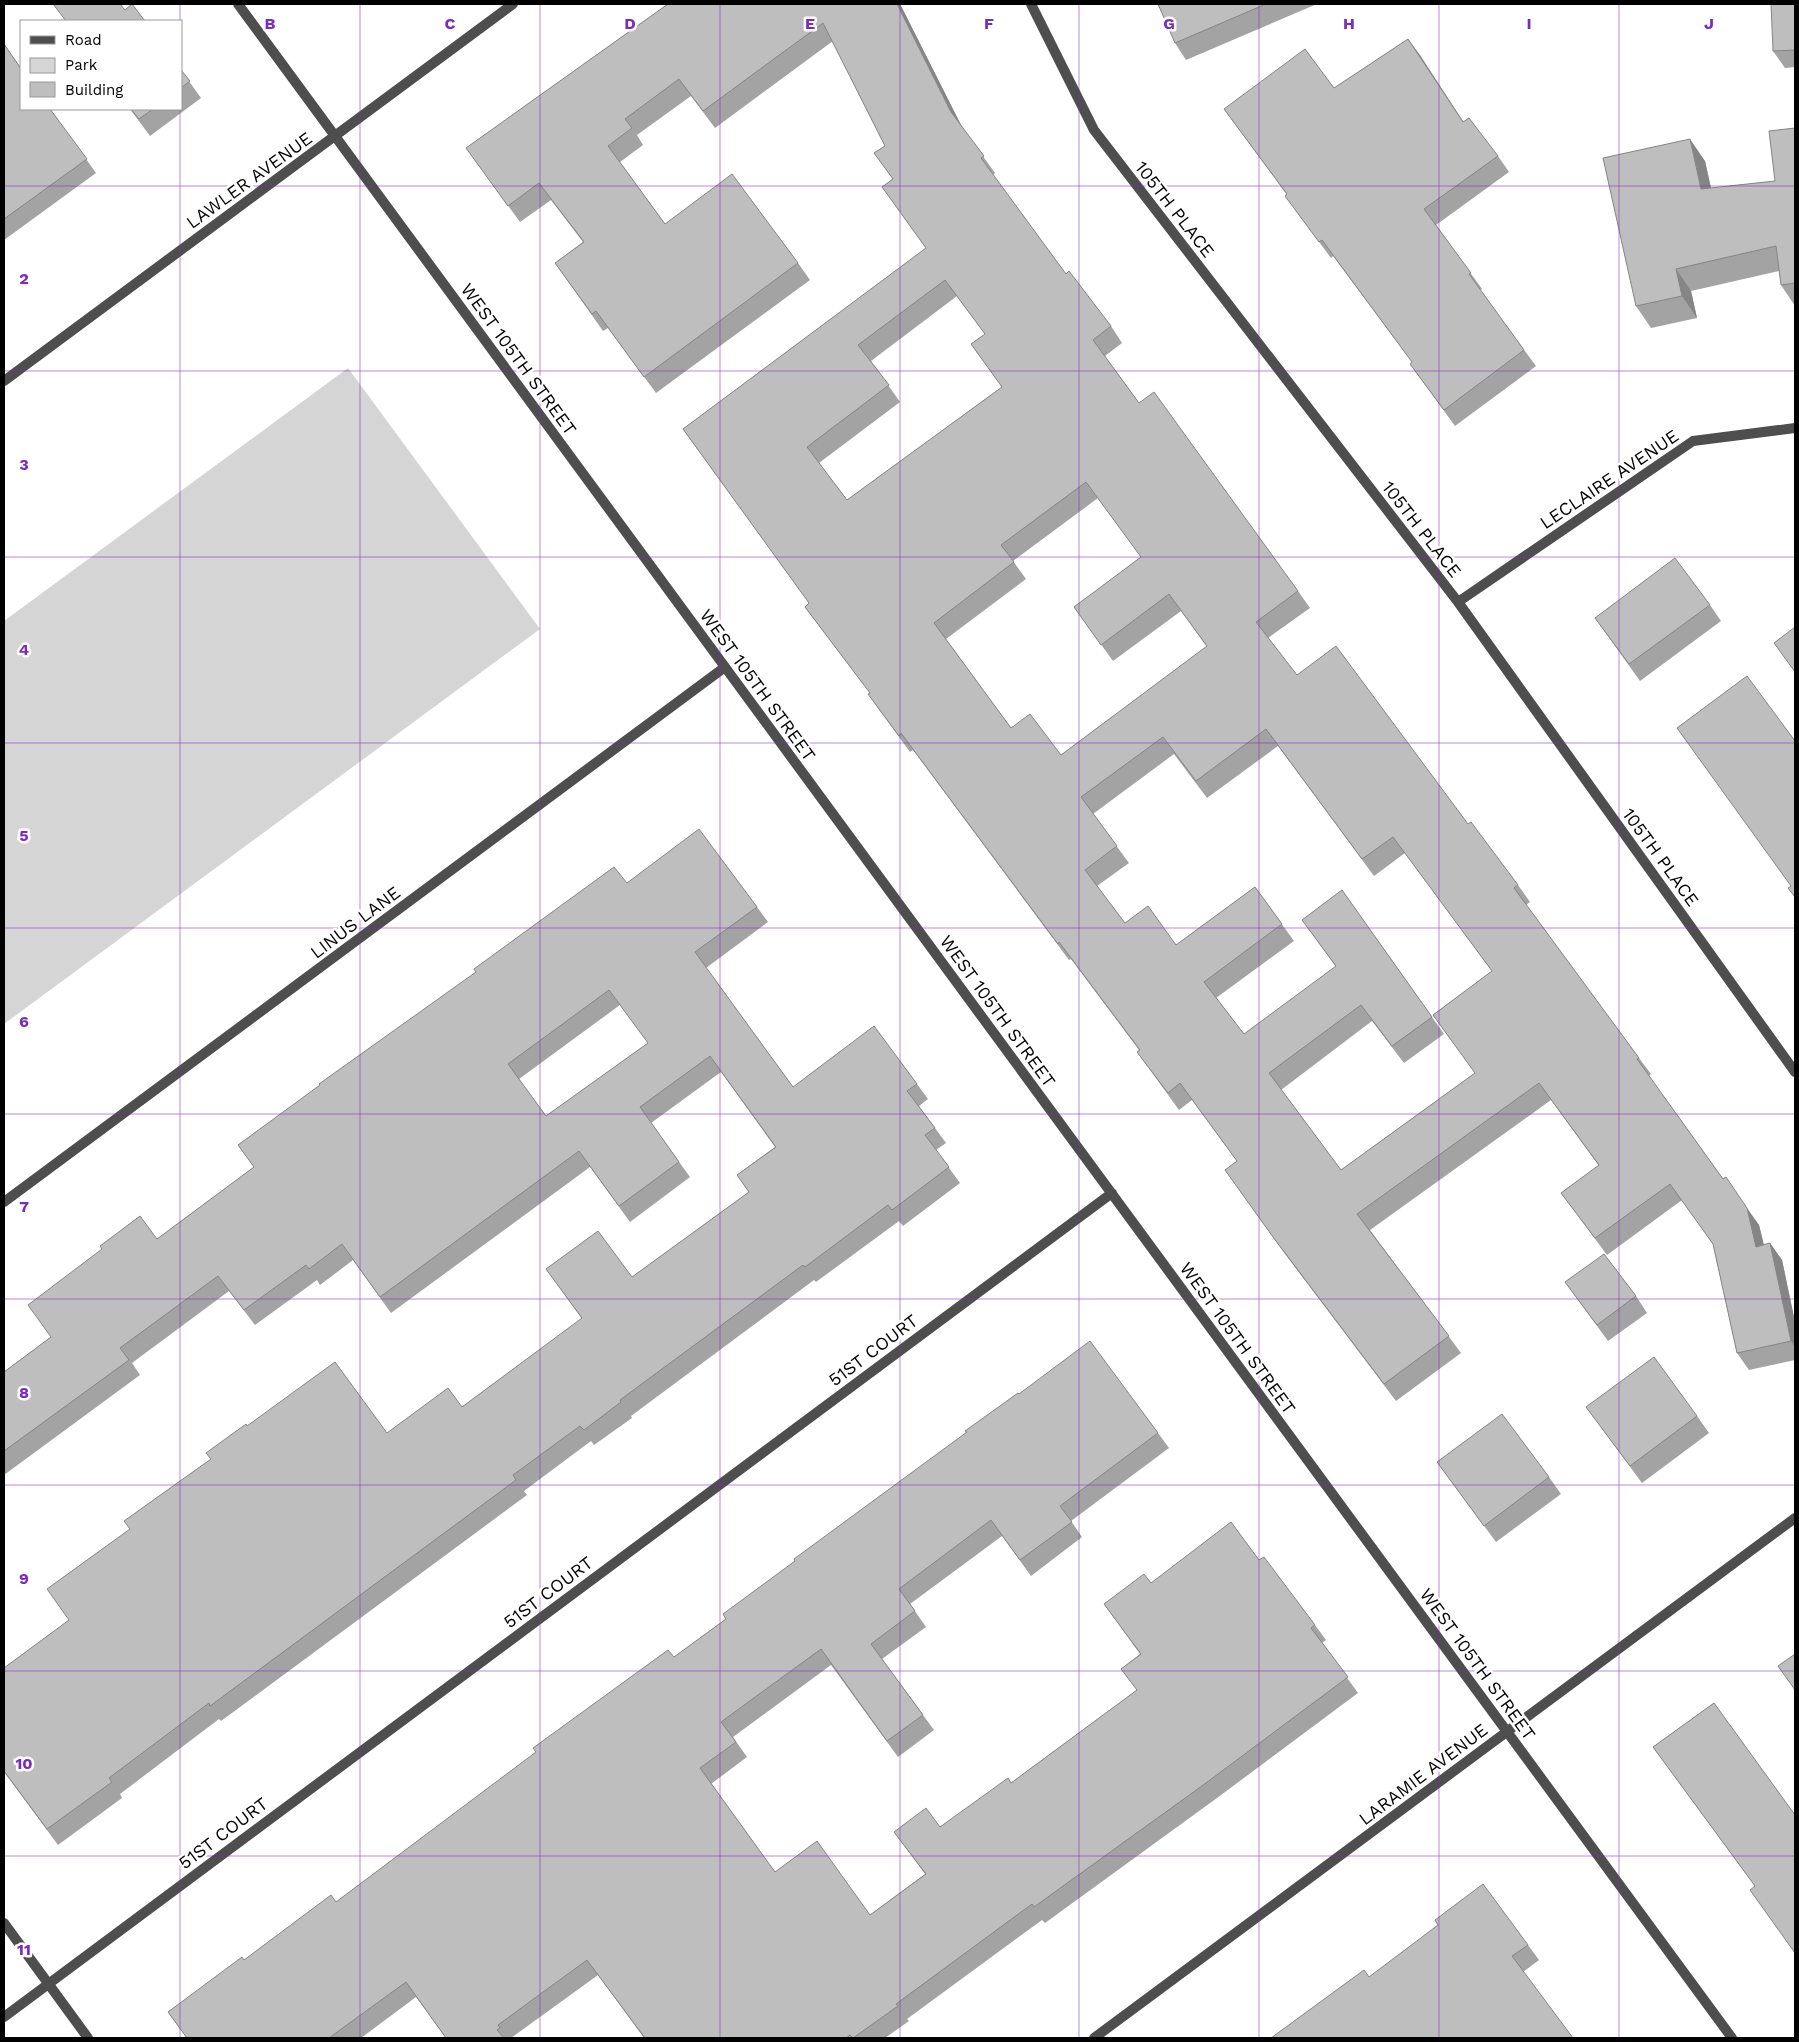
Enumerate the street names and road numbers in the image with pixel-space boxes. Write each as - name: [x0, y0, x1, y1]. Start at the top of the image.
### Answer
- street label: LAWLER AVENUE: [182, 127, 316, 233]
- street label: 105TH PLACE: [1131, 157, 1219, 261]
- street label: WEST 105TH STREET: [457, 279, 581, 439]
- street label: LECLAIRE AVENUE: [1536, 425, 1682, 533]
- street label: 105TH PLACE: [1378, 477, 1466, 581]
- street label: WEST 105TH STREET: [696, 605, 820, 765]
- street label: 105TH PLACE: [1618, 804, 1704, 910]
- street label: LINUS LANE: [306, 881, 404, 963]
- street label: WEST 105TH STREET: [936, 931, 1060, 1091]
- street label: WEST 105TH STREET: [1176, 1258, 1300, 1418]
- street label: 51ST COURT: [824, 1310, 922, 1390]
- street label: 51ST COURT: [499, 1552, 597, 1632]
- street label: WEST 105TH STREET: [1416, 1584, 1540, 1744]
- street label: LARAMIE AVENUE: [1355, 1719, 1491, 1829]
- street label: 51ST COURT: [174, 1793, 272, 1873]

